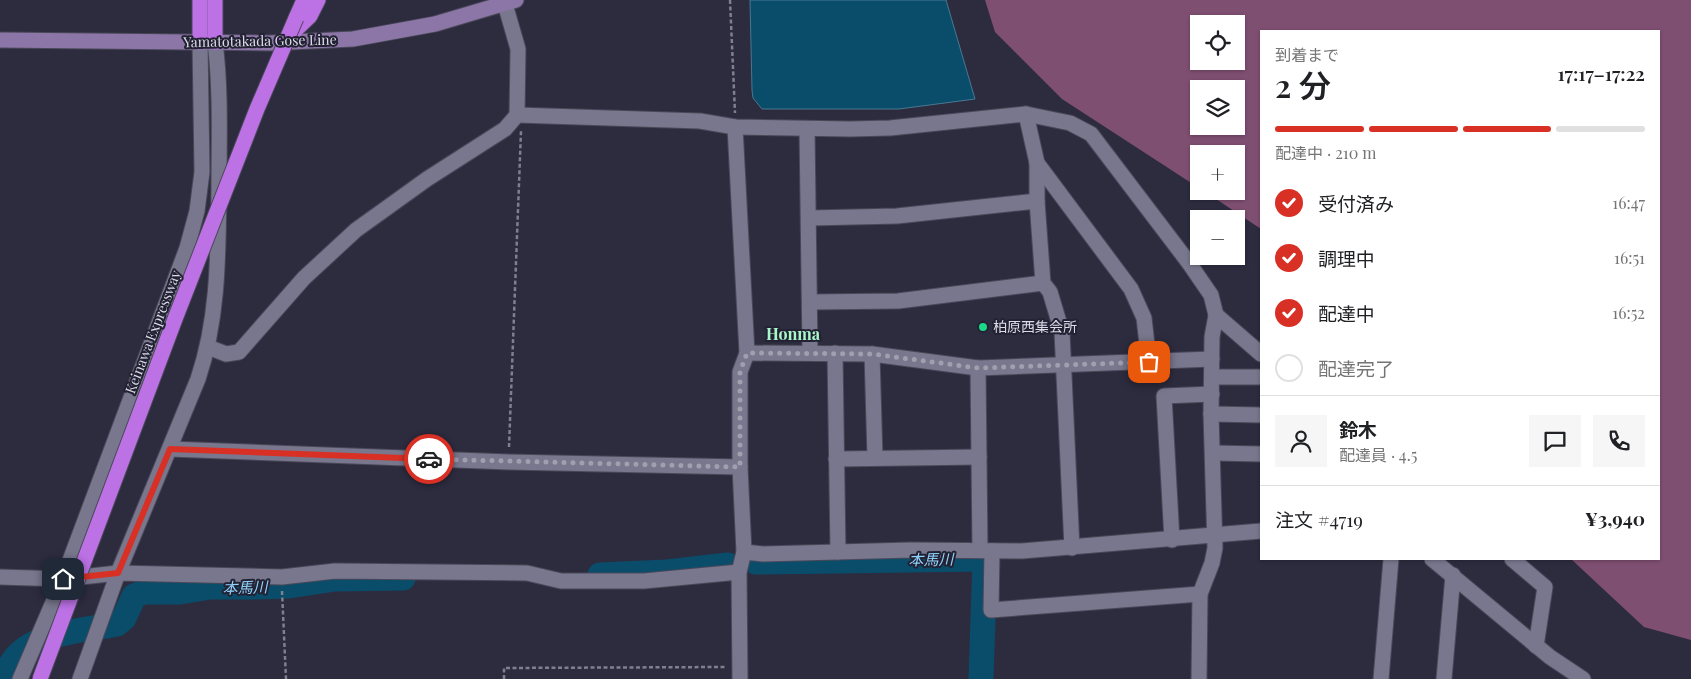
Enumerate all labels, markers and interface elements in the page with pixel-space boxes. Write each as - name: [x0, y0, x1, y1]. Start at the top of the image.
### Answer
- map controls: [1190, 15, 1245, 265]
- button: locate: [1190, 15, 1245, 70]
- street label: Yamatotakada Gose Line: [182, 30, 337, 51]
- text: 到着まで: [1275, 44, 1339, 65]
- text: 17:17–17:22: [1557, 60, 1645, 86]
- text: 2 分: [1275, 63, 1331, 106]
- button: layers: [1190, 80, 1245, 135]
- text: 配達中 · 210 m: [1275, 142, 1377, 163]
- button: +: [1190, 145, 1245, 200]
- icon: check: [1275, 189, 1303, 217]
- text: 受付済み: [1318, 190, 1394, 216]
- text: 16:47: [1612, 192, 1645, 213]
- button: −: [1190, 210, 1245, 265]
- icon: check: [1275, 244, 1303, 272]
- text: 調理中: [1318, 245, 1375, 271]
- text: 16:51: [1614, 247, 1645, 268]
- street label: Keinawa Expressway: [120, 267, 185, 396]
- icon: check: [1275, 299, 1303, 327]
- text: 配達中: [1318, 300, 1375, 326]
- text: 16:52: [1612, 302, 1645, 323]
- place label: 柏原西集会所: [993, 317, 1077, 336]
- marker: 柏原西集会所: [977, 321, 989, 333]
- district label: Honma: [766, 323, 821, 344]
- pin: [1128, 341, 1170, 383]
- icon: bag: [1135, 348, 1163, 376]
- text: 配達完了: [1318, 355, 1394, 381]
- button: person: [1275, 415, 1327, 467]
- button: chat: [1529, 415, 1581, 467]
- button: phone: [1593, 415, 1645, 467]
- text: 鈴木: [1339, 416, 1377, 442]
- courier: [404, 434, 454, 484]
- text: 配達員 · 4.5: [1339, 444, 1417, 465]
- icon: car: [415, 445, 443, 473]
- text: ¥3,940: [1585, 505, 1645, 531]
- text: 注文 #4719: [1275, 506, 1363, 532]
- water label: 本馬川: [908, 549, 956, 569]
- pin: [42, 558, 84, 600]
- icon: home: [49, 565, 77, 593]
- water label: 本馬川: [222, 576, 270, 598]

